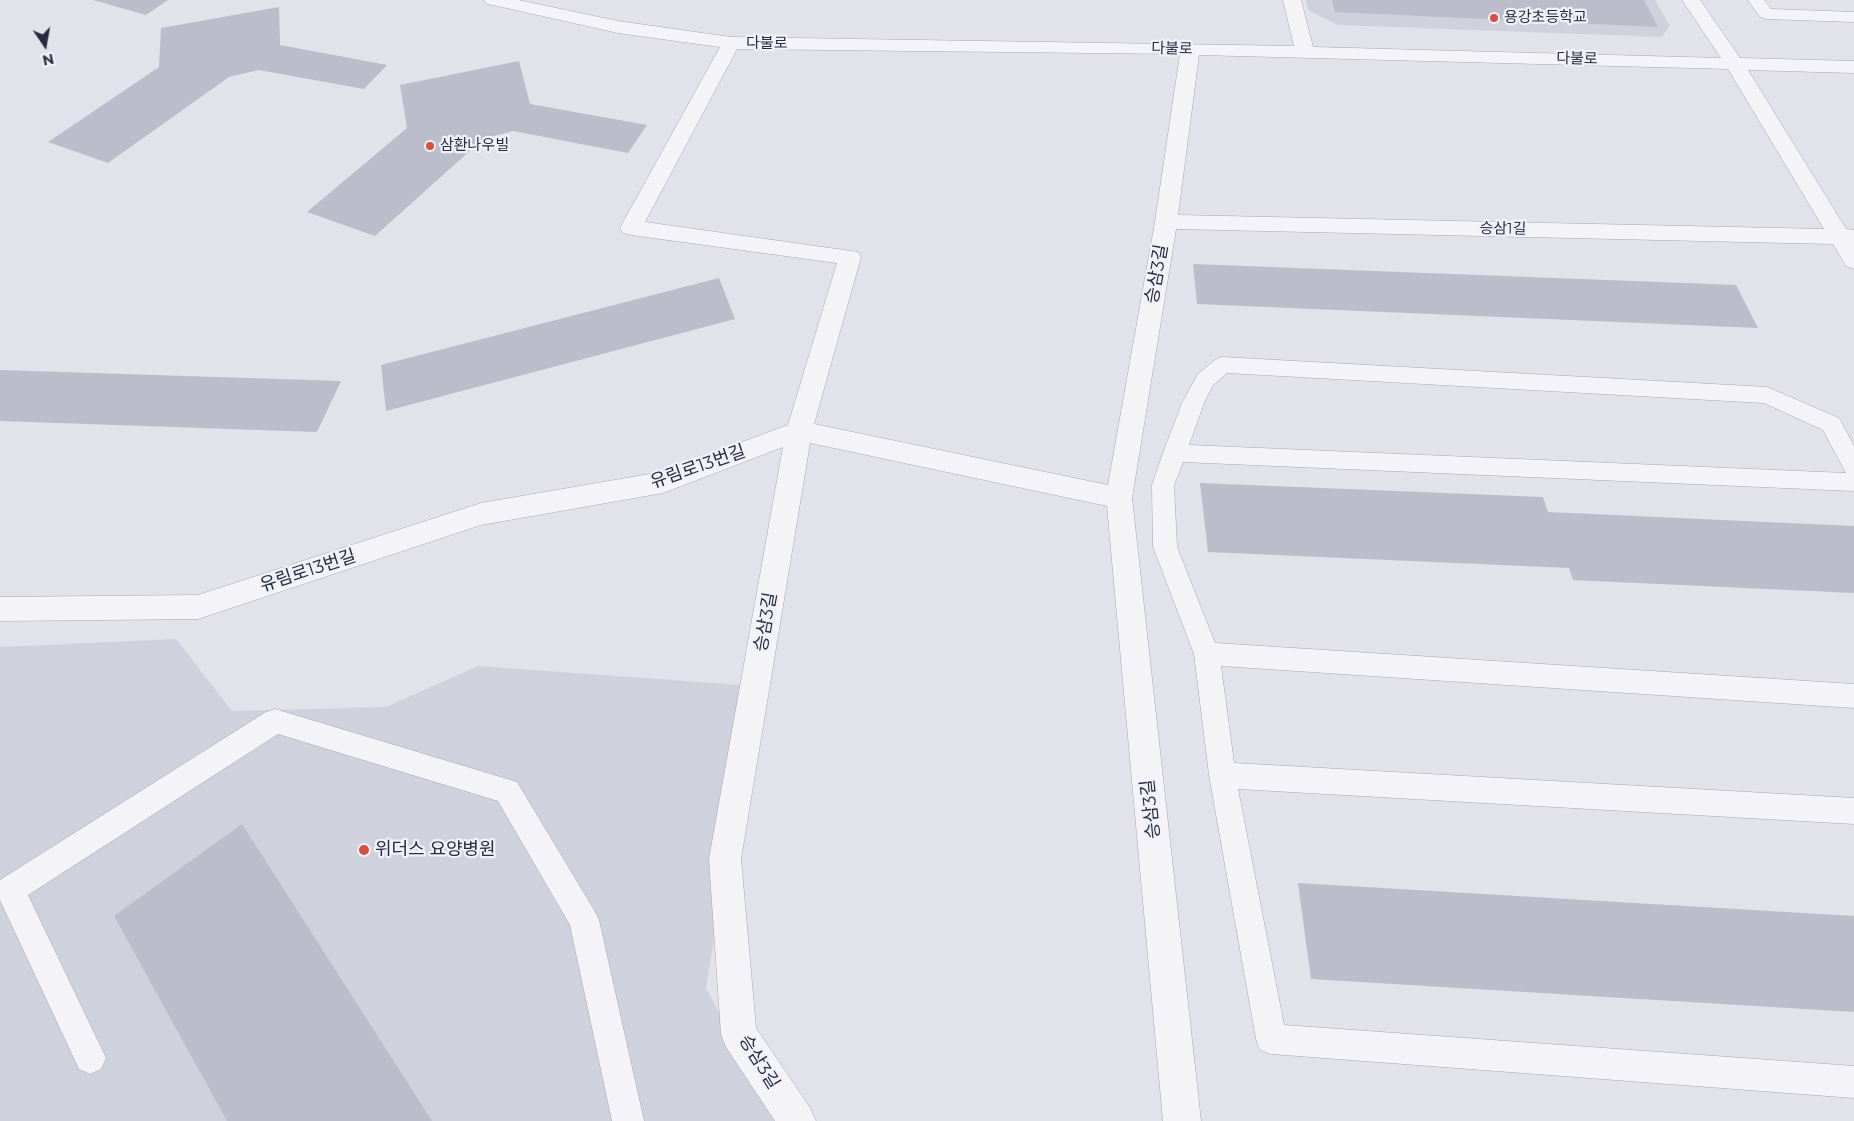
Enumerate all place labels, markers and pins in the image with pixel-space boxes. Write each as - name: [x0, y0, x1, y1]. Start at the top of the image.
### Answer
- place label: 용강초등학교: [1504, 9, 1587, 27]
- marker: 용강초등학교: [1488, 12, 1500, 24]
- place label: 삼환나우빌: [440, 137, 509, 155]
- marker: 삼환나우빌: [424, 140, 436, 152]
- place label: 위더스 요양병원: [375, 839, 496, 861]
- marker: 위더스 요양병원: [357, 843, 371, 857]

